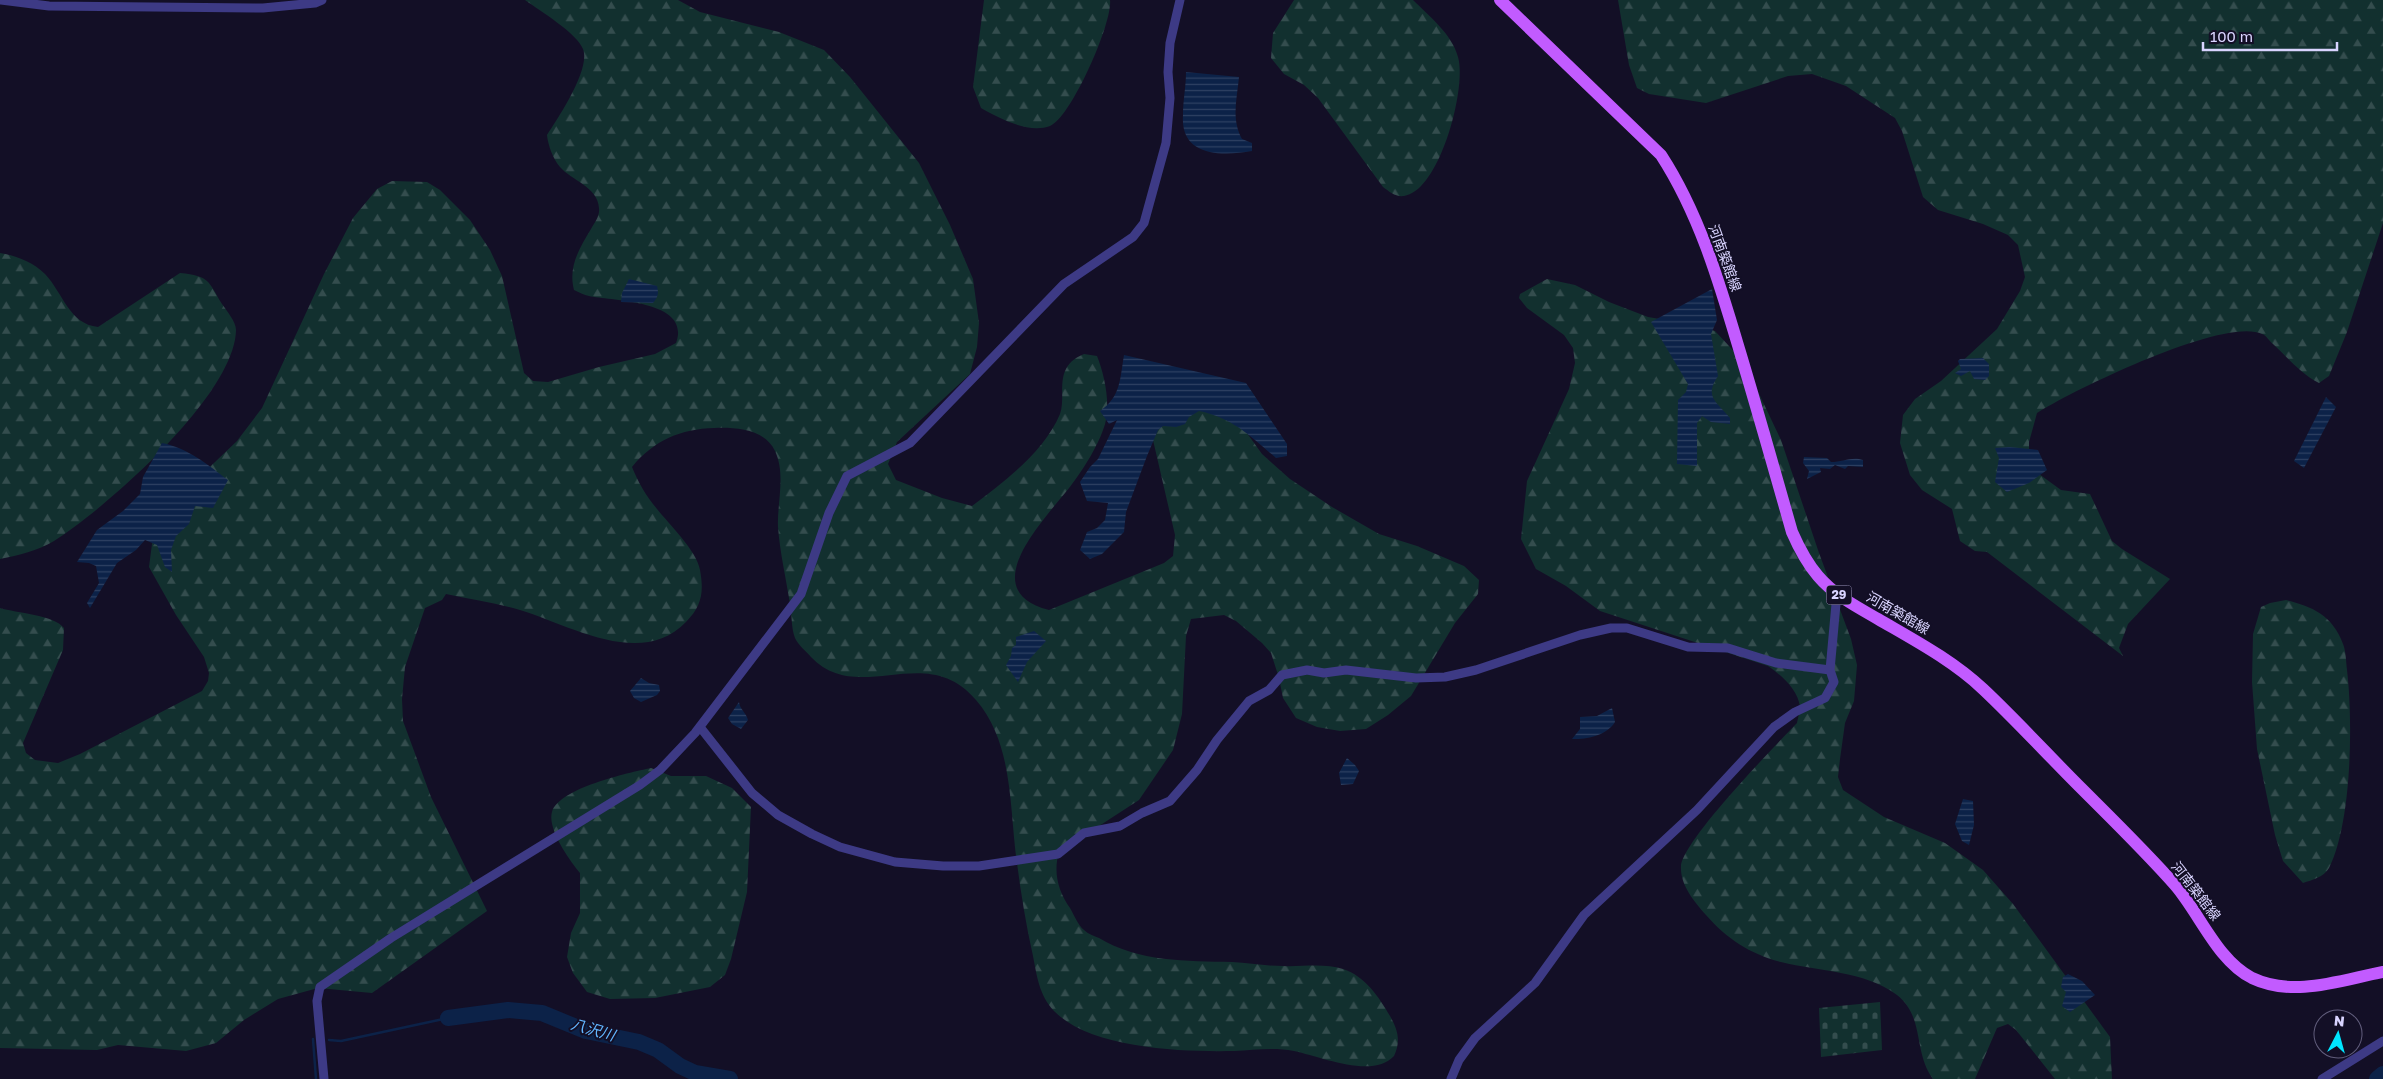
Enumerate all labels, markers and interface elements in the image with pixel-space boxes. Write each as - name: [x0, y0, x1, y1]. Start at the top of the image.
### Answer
- scale bar: [2203, 20, 2337, 52]
- text: 100 m: [2210, 27, 2253, 45]
- street label: 河南築館線: [1706, 222, 1745, 294]
- road number: 29: [1826, 586, 1852, 604]
- street label: 河南築館線: [1864, 588, 1933, 637]
- street label: 河南築館線: [2168, 858, 2225, 924]
- north arrow: [2313, 1009, 2363, 1059]
- text: N: [2333, 1012, 2346, 1030]
- water label: 八沢川: [569, 1014, 619, 1044]

